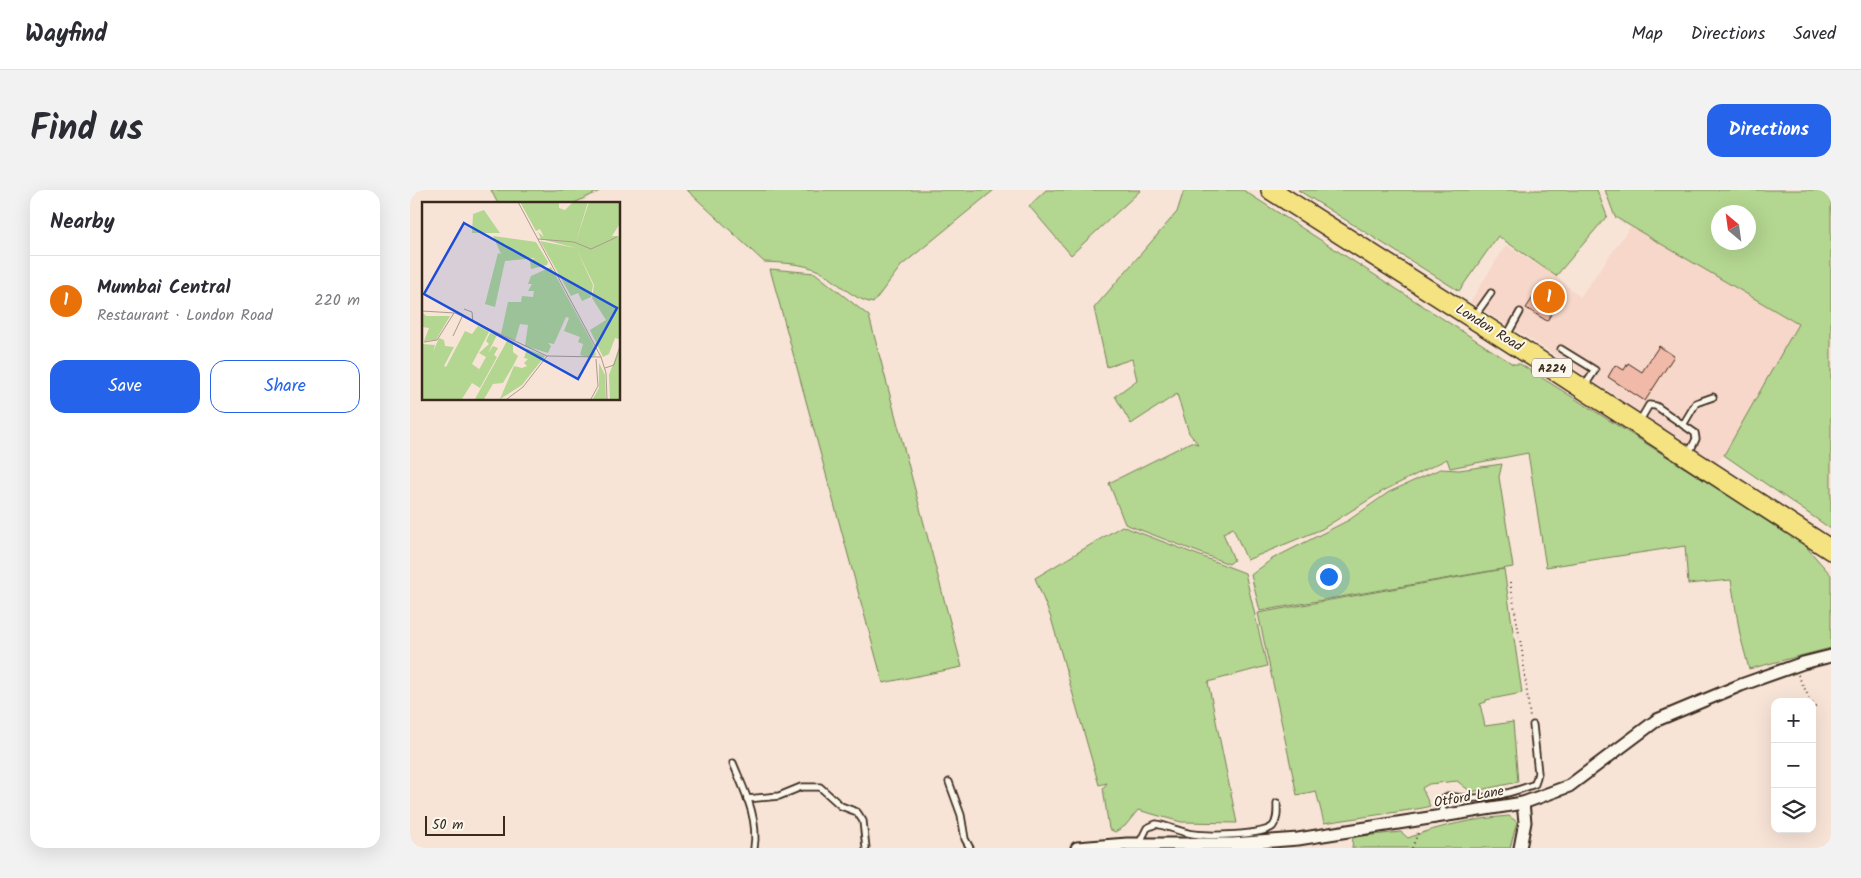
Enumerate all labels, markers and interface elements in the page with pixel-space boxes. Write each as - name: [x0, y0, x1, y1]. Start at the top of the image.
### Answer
- text: Wayfind: [25, 15, 107, 54]
- text: Map: [1631, 20, 1663, 49]
- text: Directions: [1691, 20, 1765, 49]
- text: Saved: [1793, 20, 1836, 49]
- text: Find us: [30, 102, 143, 158]
- button: Directions: [1707, 104, 1831, 157]
- inset map: [422, 202, 620, 400]
- north arrow: [1711, 205, 1756, 250]
- text: Nearby: [50, 206, 115, 239]
- text: Mumbai Central: [97, 273, 231, 303]
- pin: 1: [1533, 278, 1565, 316]
- text: 1: [64, 288, 68, 313]
- text: 220 m: [314, 288, 360, 313]
- street label: London Road: [1451, 299, 1528, 358]
- text: Restaurant · London Road: [97, 303, 273, 328]
- road number: A224: [1532, 358, 1572, 378]
- button: Save: [50, 360, 200, 413]
- button: Share: [210, 360, 360, 413]
- your location: [1316, 564, 1342, 590]
- map controls: [1771, 698, 1816, 833]
- button: +: [1771, 698, 1816, 743]
- button: −: [1771, 743, 1816, 788]
- street label: Otford Lane: [1432, 780, 1506, 814]
- button: layers: [1771, 788, 1816, 833]
- scale bar: [425, 813, 505, 836]
- text: 50 m: [432, 814, 463, 836]

